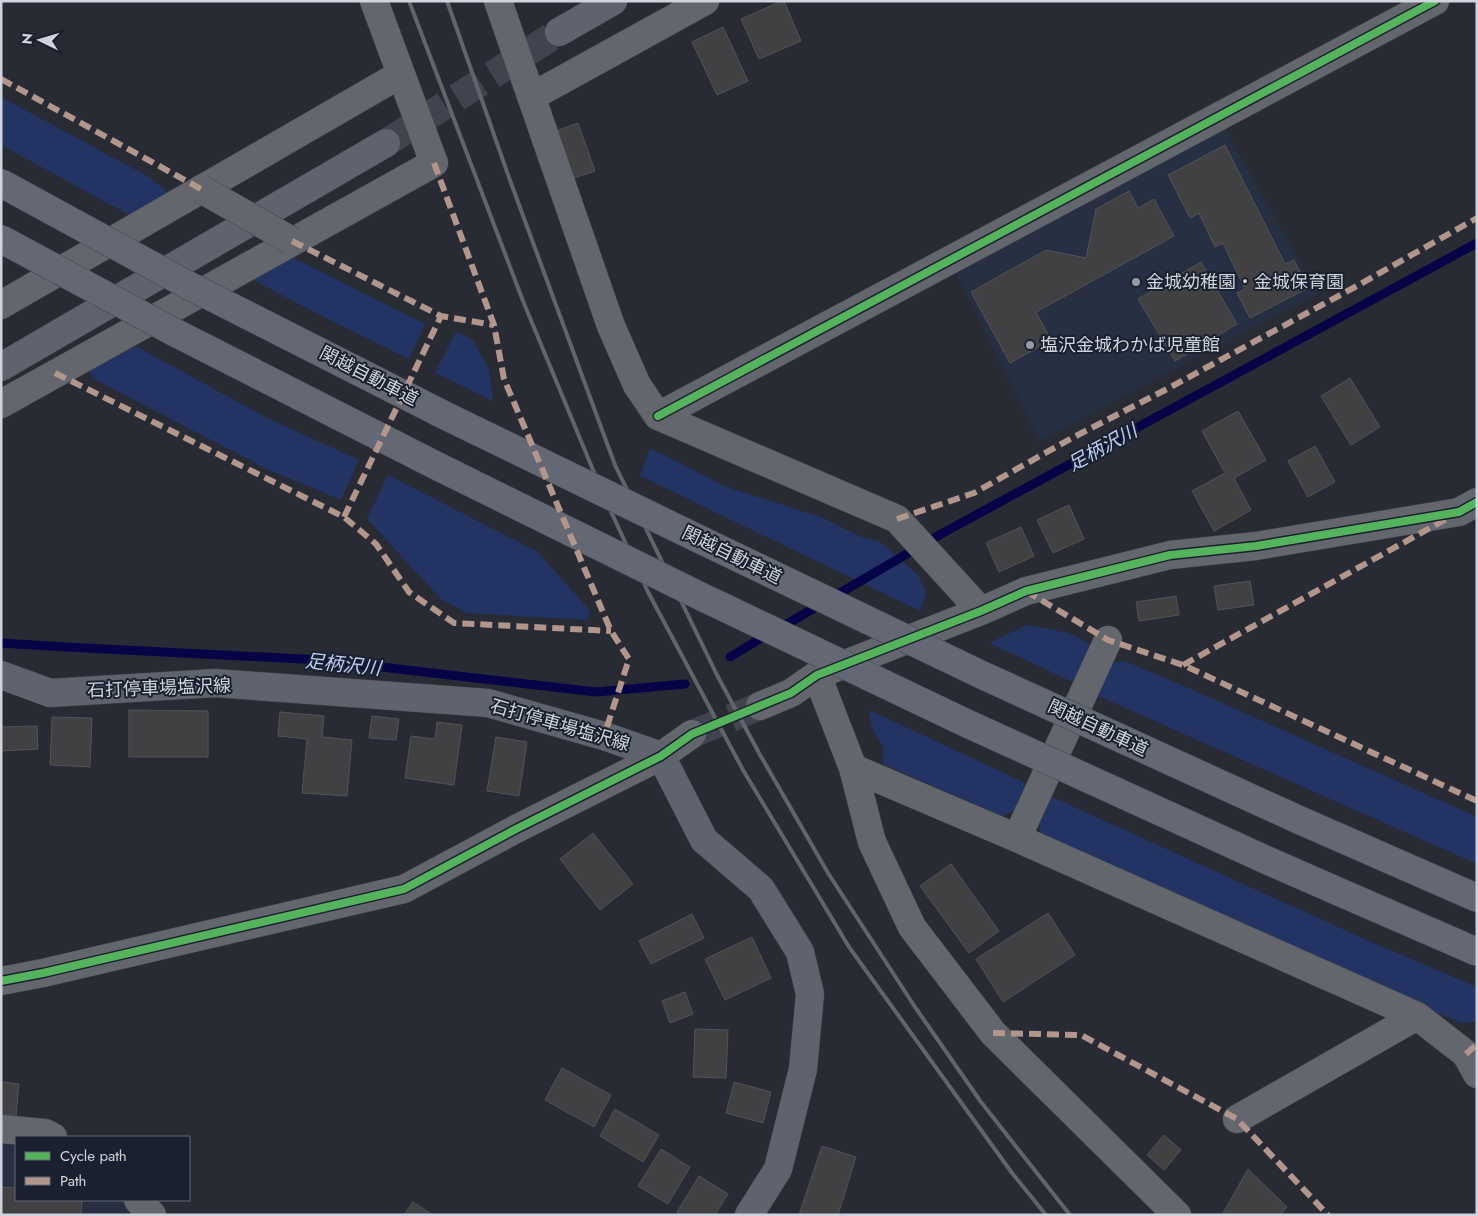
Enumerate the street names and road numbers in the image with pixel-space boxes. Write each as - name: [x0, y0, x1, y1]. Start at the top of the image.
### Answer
- street label: 関越自動車道: [315, 340, 423, 412]
- street label: 関越自動車道: [678, 520, 786, 590]
- street label: 石打停車場塩沢線: [87, 672, 231, 704]
- street label: 石打停車場塩沢線: [487, 693, 633, 757]
- street label: 関越自動車道: [1044, 693, 1152, 763]

